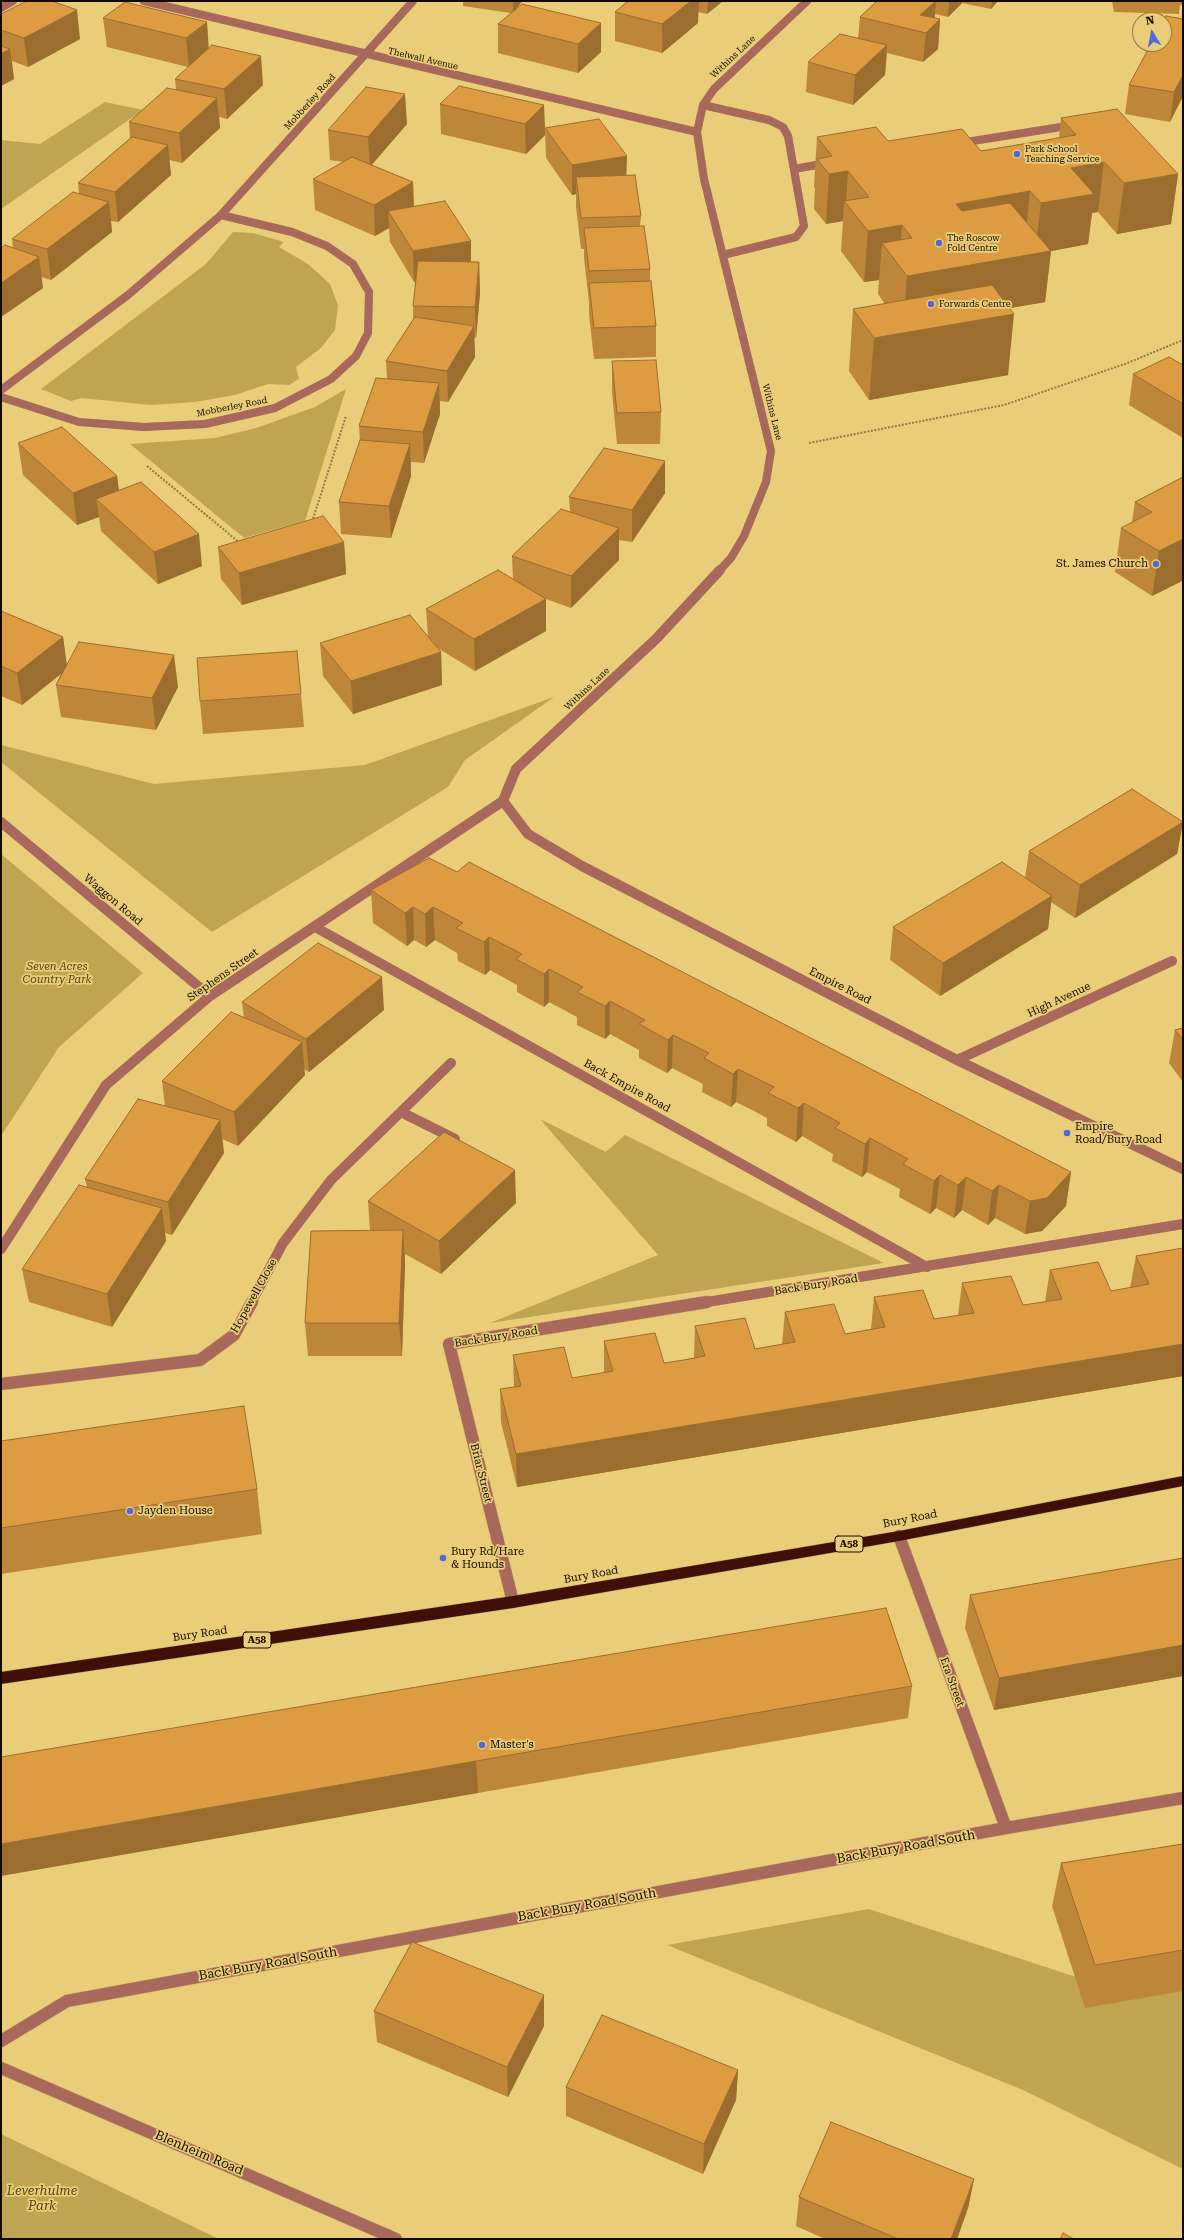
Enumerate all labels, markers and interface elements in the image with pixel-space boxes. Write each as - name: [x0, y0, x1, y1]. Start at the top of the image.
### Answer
- north arrow: [1132, 12, 1172, 52]
- text: N: [1145, 14, 1155, 28]
- street label: Withins Lane: [708, 33, 758, 81]
- street label: Thelwall Avenue: [387, 46, 459, 72]
- street label: Mobberley Road: [282, 72, 338, 132]
- place label: Park School Teaching Service: [1025, 144, 1100, 165]
- marker: Park School Teaching Service: [1012, 149, 1022, 159]
- place label: The Roscow Fold Centre: [947, 233, 1000, 254]
- marker: The Roscow Fold Centre: [934, 238, 944, 248]
- marker: Forwards Centre: [926, 299, 936, 309]
- place label: Forwards Centre: [939, 299, 1011, 309]
- street label: Withins Lane: [760, 383, 784, 441]
- street label: Mobberley Road: [196, 395, 268, 419]
- place label: St. James Church: [1056, 557, 1148, 571]
- marker: St. James Church: [1151, 559, 1161, 569]
- street label: Withins Lane: [562, 665, 612, 713]
- street label: Waggon Road: [81, 872, 145, 928]
- street label: Stephens Street: [185, 946, 261, 1004]
- park label: Seven Acres Country Park: [22, 960, 92, 986]
- street label: Empire Road: [807, 965, 873, 1007]
- street label: High Avenue: [1025, 980, 1093, 1020]
- street label: Back Empire Road: [581, 1057, 673, 1115]
- place label: Empire Road/Bury Road: [1075, 1120, 1162, 1146]
- marker: Empire Road/Bury Road: [1062, 1128, 1072, 1138]
- street label: Hopewell Close: [228, 1257, 280, 1335]
- street label: Back Bury Road: [773, 1272, 859, 1298]
- street label: Back Bury Road: [453, 1324, 539, 1350]
- street label: Briar Street: [467, 1442, 495, 1504]
- place label: Jayden House: [138, 1504, 213, 1518]
- marker: Jayden House: [125, 1506, 135, 1516]
- street label: Bury Road: [882, 1507, 938, 1531]
- road number: A58: [835, 1536, 863, 1552]
- place label: Bury Rd/Hare & Hounds: [451, 1545, 524, 1571]
- marker: Bury Rd/Hare & Hounds: [438, 1553, 448, 1563]
- street label: Bury Road: [563, 1564, 619, 1586]
- street label: Bury Road: [172, 1624, 228, 1644]
- road number: A58: [243, 1632, 271, 1648]
- street label: Era Street: [937, 1655, 967, 1709]
- place label: Master's: [490, 1738, 534, 1752]
- marker: Master's: [477, 1740, 487, 1750]
- street label: Back Bury Road South: [835, 1827, 977, 1867]
- street label: Back Bury Road South: [516, 1885, 658, 1925]
- street label: Back Bury Road South: [197, 1944, 339, 1984]
- street label: Blenheim Road: [152, 2127, 246, 2179]
- park label: Leverhulme Park: [7, 2183, 77, 2214]

